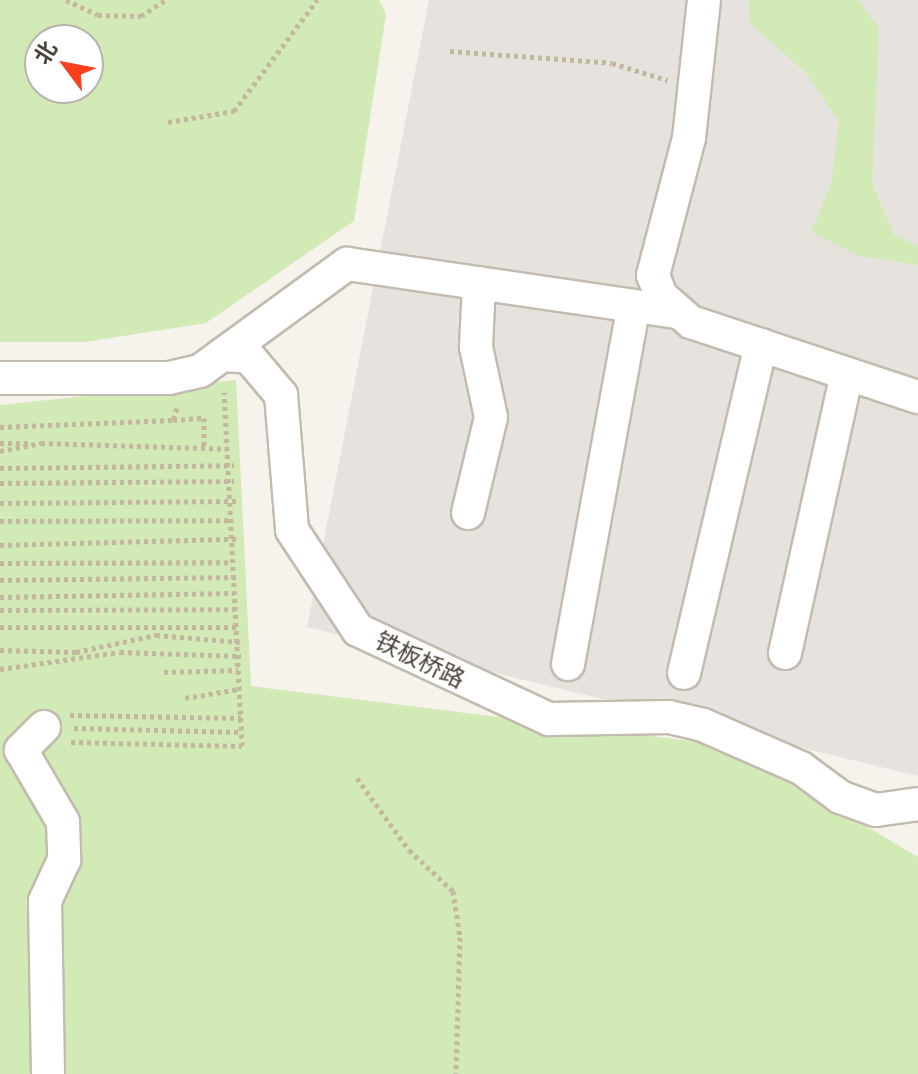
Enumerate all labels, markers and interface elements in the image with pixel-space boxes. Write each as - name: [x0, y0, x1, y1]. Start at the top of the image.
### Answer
- north arrow: [24, 24, 104, 104]
- text: 北: [28, 36, 62, 69]
- street label: 铁板桥路: [371, 626, 469, 694]

